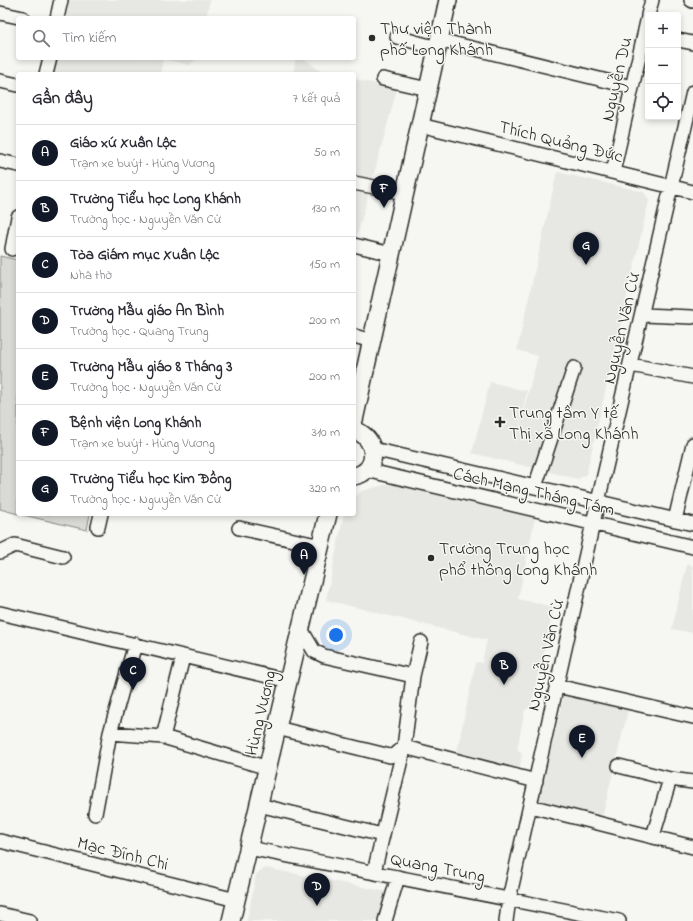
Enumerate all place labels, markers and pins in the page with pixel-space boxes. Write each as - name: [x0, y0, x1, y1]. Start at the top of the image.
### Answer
- place label: Thư viện Thành phố Long Khánh: [380, 17, 493, 65]
- marker: Thư viện Thành phố Long Khánh: [367, 33, 377, 43]
- pin: F: [371, 175, 397, 208]
- pin: G: [573, 232, 599, 265]
- place label: Trung tâm Y tế Thị xã Long Khánh: [509, 401, 639, 449]
- marker: Trung tâm Y tế Thị xã Long Khánh: [494, 416, 506, 428]
- place label: Trường Trung học phổ thông Long Khánh: [439, 537, 597, 585]
- pin: A: [291, 542, 317, 575]
- marker: Trường Trung học phổ thông Long Khánh: [426, 553, 436, 563]
- pin: B: [491, 652, 517, 685]
- pin: C: [120, 657, 146, 690]
- pin: E: [569, 725, 595, 758]
- pin: D: [304, 873, 330, 906]

